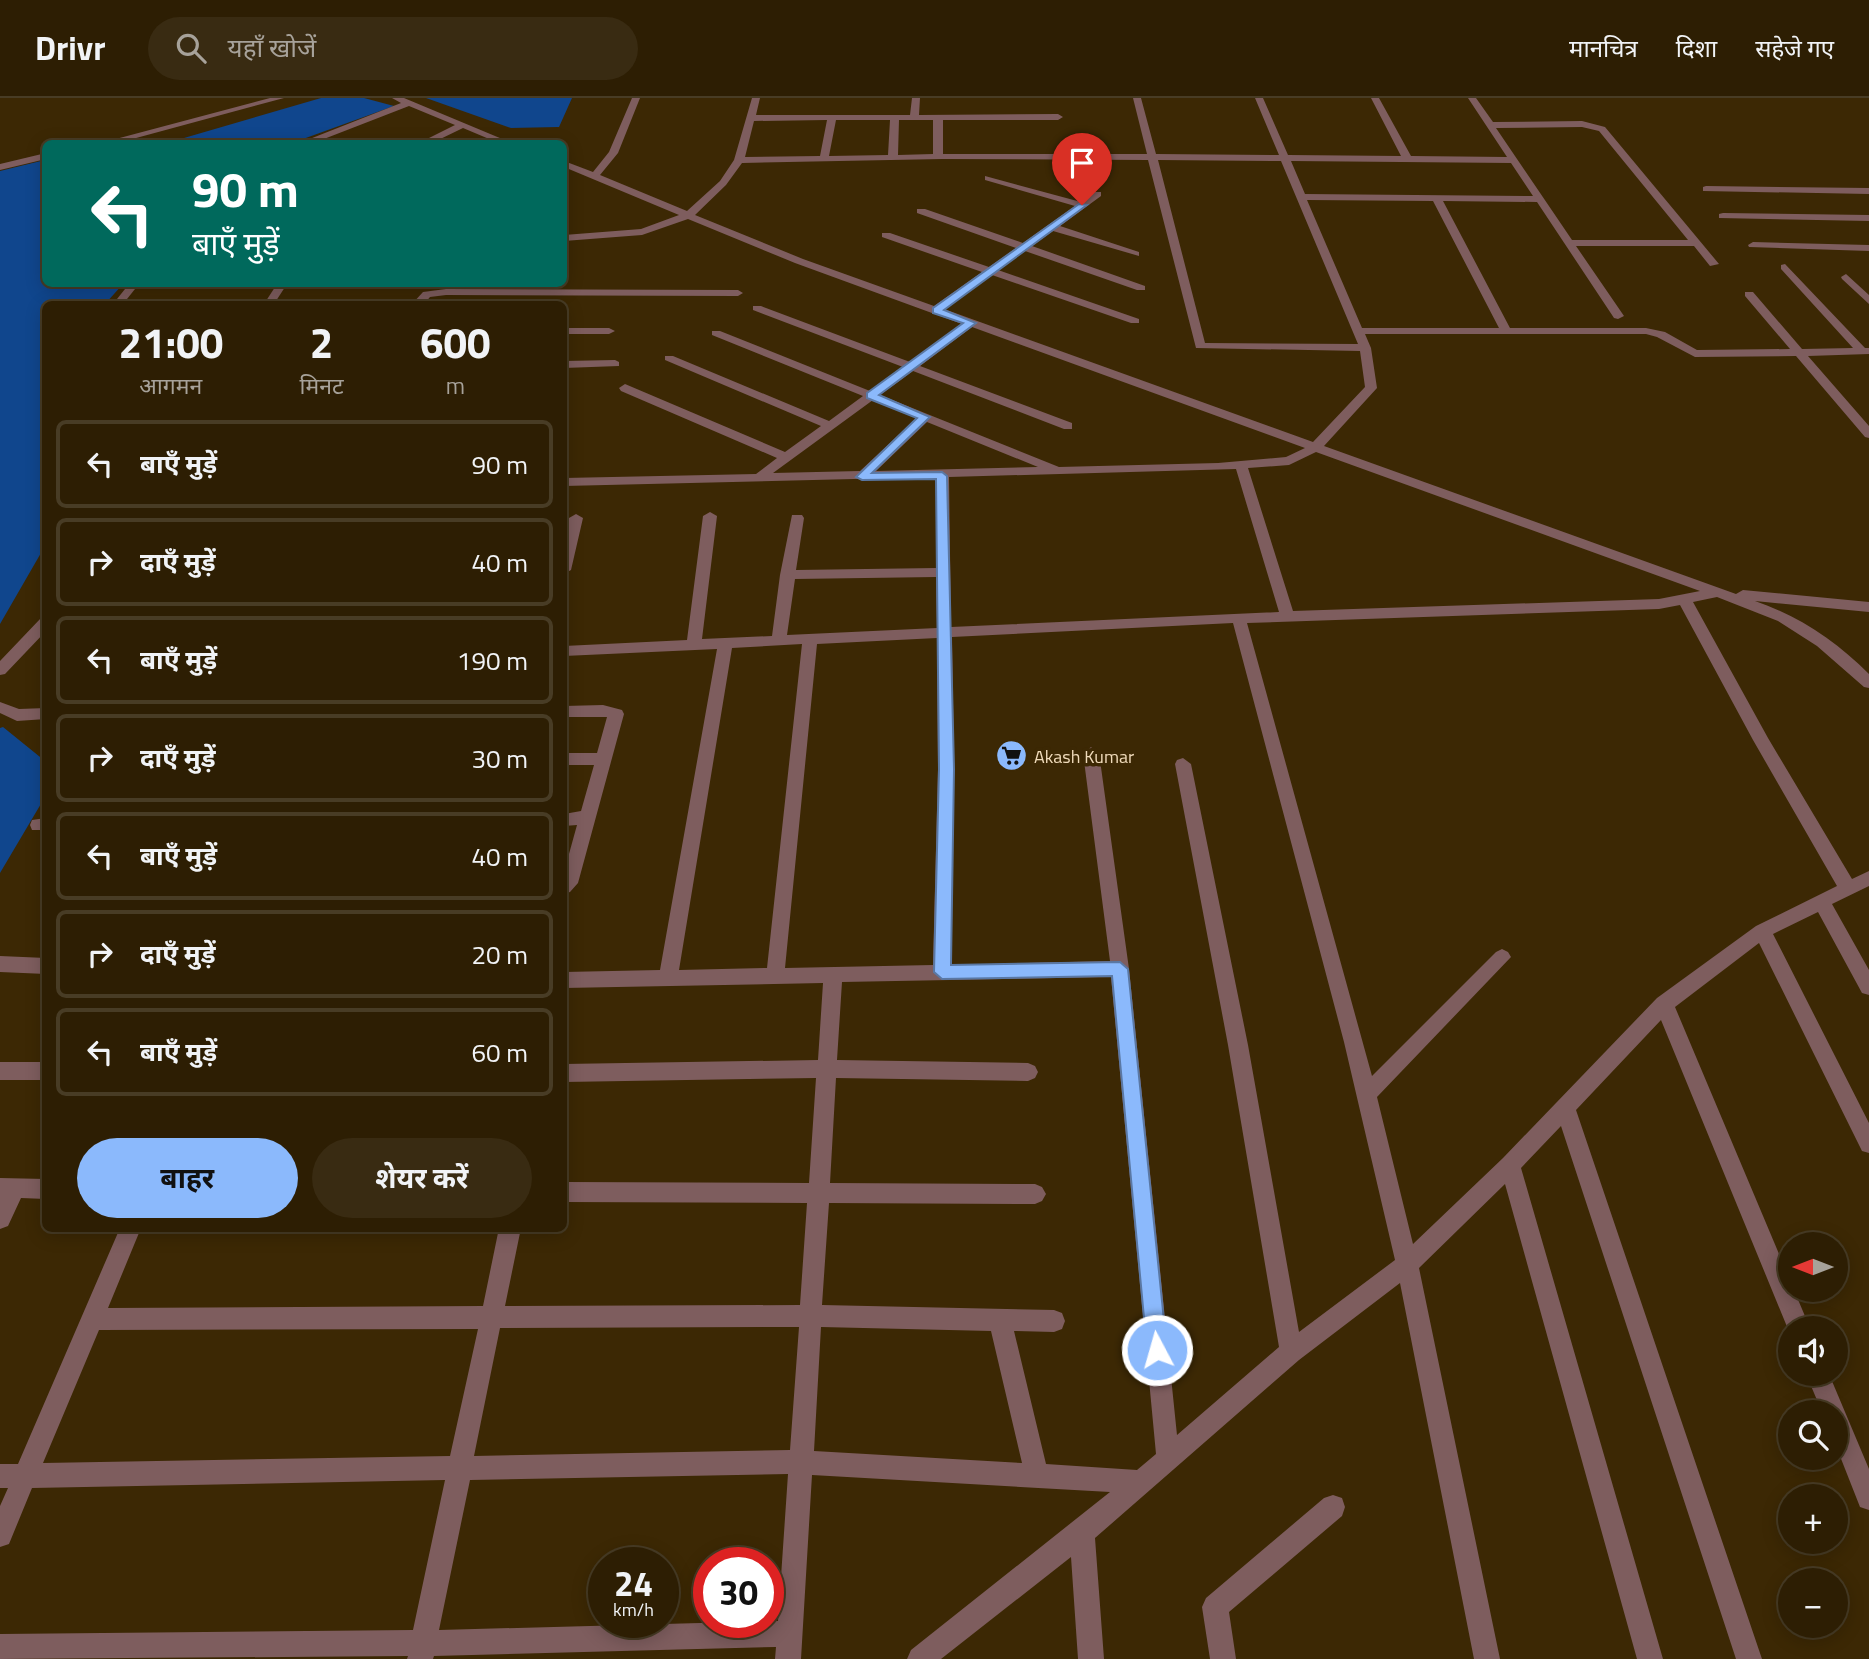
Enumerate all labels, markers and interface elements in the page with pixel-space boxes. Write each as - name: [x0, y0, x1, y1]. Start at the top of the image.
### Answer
- search box: [148, 17, 638, 80]
- text: Drivr: [35, 23, 106, 73]
- text: यहाँ खोजें: [228, 28, 316, 67]
- icon: search: [172, 29, 210, 67]
- text: मानचित्र: [1569, 30, 1638, 66]
- text: दिशा: [1676, 30, 1717, 66]
- text: सहेजे गए: [1755, 30, 1834, 66]
- pin: [1052, 133, 1112, 205]
- icon: arrive: [1063, 144, 1101, 182]
- text: 90 m: [192, 151, 299, 226]
- icon: left: [77, 168, 168, 259]
- text: बाएँ मुड़ें: [192, 219, 280, 267]
- text: 21:00: [118, 310, 223, 374]
- text: 2: [310, 310, 333, 374]
- text: 600: [420, 310, 491, 374]
- text: आगमन: [139, 368, 202, 403]
- text: मिनट: [300, 368, 344, 403]
- text: m: [446, 368, 465, 403]
- text: बाएँ मुड़ें: [140, 444, 217, 483]
- icon: left: [81, 445, 119, 483]
- text: 90 m: [471, 445, 528, 484]
- text: दाएँ मुड़ें: [140, 542, 216, 581]
- icon: right: [81, 543, 119, 581]
- text: 40 m: [471, 543, 528, 582]
- text: बाएँ मुड़ें: [140, 640, 217, 679]
- icon: left: [81, 641, 119, 679]
- text: 190 m: [457, 641, 528, 680]
- text: दाएँ मुड़ें: [140, 738, 216, 777]
- icon: right: [81, 739, 119, 777]
- text: 30 m: [471, 739, 528, 778]
- supermarket icon: Akash Kumar: [994, 739, 1028, 773]
- place label: Akash Kumar: [1034, 743, 1134, 770]
- text: बाएँ मुड़ें: [140, 836, 217, 875]
- icon: left: [81, 837, 119, 875]
- text: 40 m: [471, 837, 528, 876]
- text: दाएँ मुड़ें: [140, 934, 216, 973]
- icon: right: [81, 935, 119, 973]
- text: 20 m: [471, 935, 528, 974]
- text: बाएँ मुड़ें: [140, 1032, 217, 1071]
- icon: left: [81, 1033, 119, 1071]
- text: 60 m: [471, 1033, 528, 1072]
- button: बाहर: [77, 1138, 298, 1218]
- button: शेयर करें: [312, 1138, 532, 1218]
- north arrow: [1778, 1232, 1848, 1302]
- map controls: [1778, 1232, 1848, 1638]
- position arrow: [1120, 1313, 1194, 1387]
- button: sound: [1778, 1316, 1848, 1386]
- button: search: [1778, 1400, 1848, 1470]
- button: +: [1778, 1484, 1848, 1554]
- speed limit sign: 30: [693, 1547, 784, 1638]
- text: 24: [614, 1556, 653, 1610]
- button: −: [1778, 1568, 1848, 1638]
- text: km/h: [613, 1596, 654, 1623]

